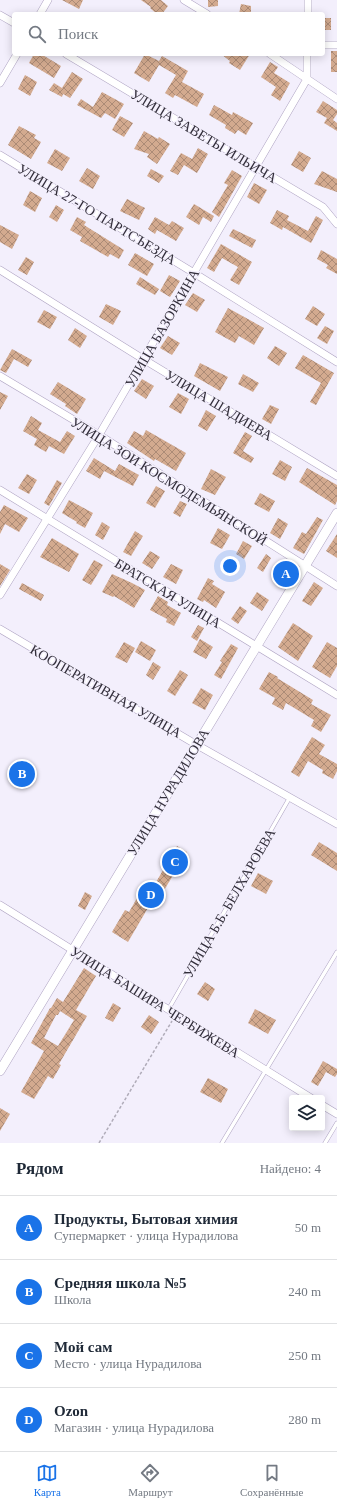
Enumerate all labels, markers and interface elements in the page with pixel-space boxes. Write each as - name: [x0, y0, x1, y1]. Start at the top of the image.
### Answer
- search box: [12, 12, 325, 56]
- icon: search: [26, 23, 48, 45]
- text: Поиск: [58, 26, 98, 42]
- street label: УЛИЦА ЗАВЕТЫ ИЛЬИЧА: [128, 87, 280, 187]
- street label: УЛИЦА 27-ГО ПАРТСЪЕЗДА: [15, 161, 179, 268]
- street label: УЛИЦА БАЗОРКИНА: [122, 266, 203, 390]
- street label: УЛИЦА ШАДИЕВА: [162, 367, 276, 444]
- street label: УЛИЦА ЗОИ КОСМОДЕМЬЯНСКОЙ: [68, 414, 270, 548]
- street label: БРАТСКАЯ УЛИЦА: [112, 556, 224, 632]
- your location: [220, 556, 240, 576]
- pin: A: [273, 559, 299, 589]
- street label: КООПЕРАТИВНАЯ УЛИЦА: [28, 642, 185, 741]
- street label: УЛИЦА НУРАДИЛОВА: [124, 725, 213, 859]
- pin: B: [9, 759, 35, 789]
- street label: УЛИЦА Б.Б. БЕЛХАРОЕВА: [181, 825, 279, 980]
- pin: C: [162, 847, 188, 877]
- pin: D: [138, 880, 164, 910]
- street label: УЛИЦА БАШИРА ЧЕРБИЖЕВА: [67, 944, 243, 1061]
- map controls: [289, 1095, 325, 1131]
- button: layers: [289, 1095, 325, 1131]
- text: Рядом: [16, 1159, 64, 1178]
- text: Найдено: 4: [260, 1161, 321, 1176]
- text: Продукты, Бытовая химия: [54, 1211, 238, 1227]
- text: A: [24, 1220, 34, 1235]
- text: 50 m: [295, 1220, 321, 1235]
- text: Супермаркет · улица Нурадилова: [54, 1228, 238, 1243]
- text: Средняя школа №5: [54, 1275, 187, 1291]
- text: B: [25, 1284, 33, 1299]
- text: 240 m: [288, 1284, 321, 1299]
- text: Школа: [54, 1292, 91, 1307]
- text: Мой сам: [54, 1339, 112, 1355]
- text: C: [24, 1348, 34, 1363]
- text: 250 m: [288, 1348, 321, 1363]
- text: Место · улица Нурадилова: [54, 1356, 202, 1371]
- text: Ozon: [54, 1403, 88, 1419]
- text: D: [24, 1412, 34, 1427]
- text: 280 m: [288, 1412, 321, 1427]
- text: Магазин · улица Нурадилова: [54, 1420, 214, 1435]
- tab: Карта: [34, 1462, 61, 1498]
- tab: Маршрут: [128, 1462, 173, 1498]
- tab: Сохранённые: [240, 1462, 303, 1498]

